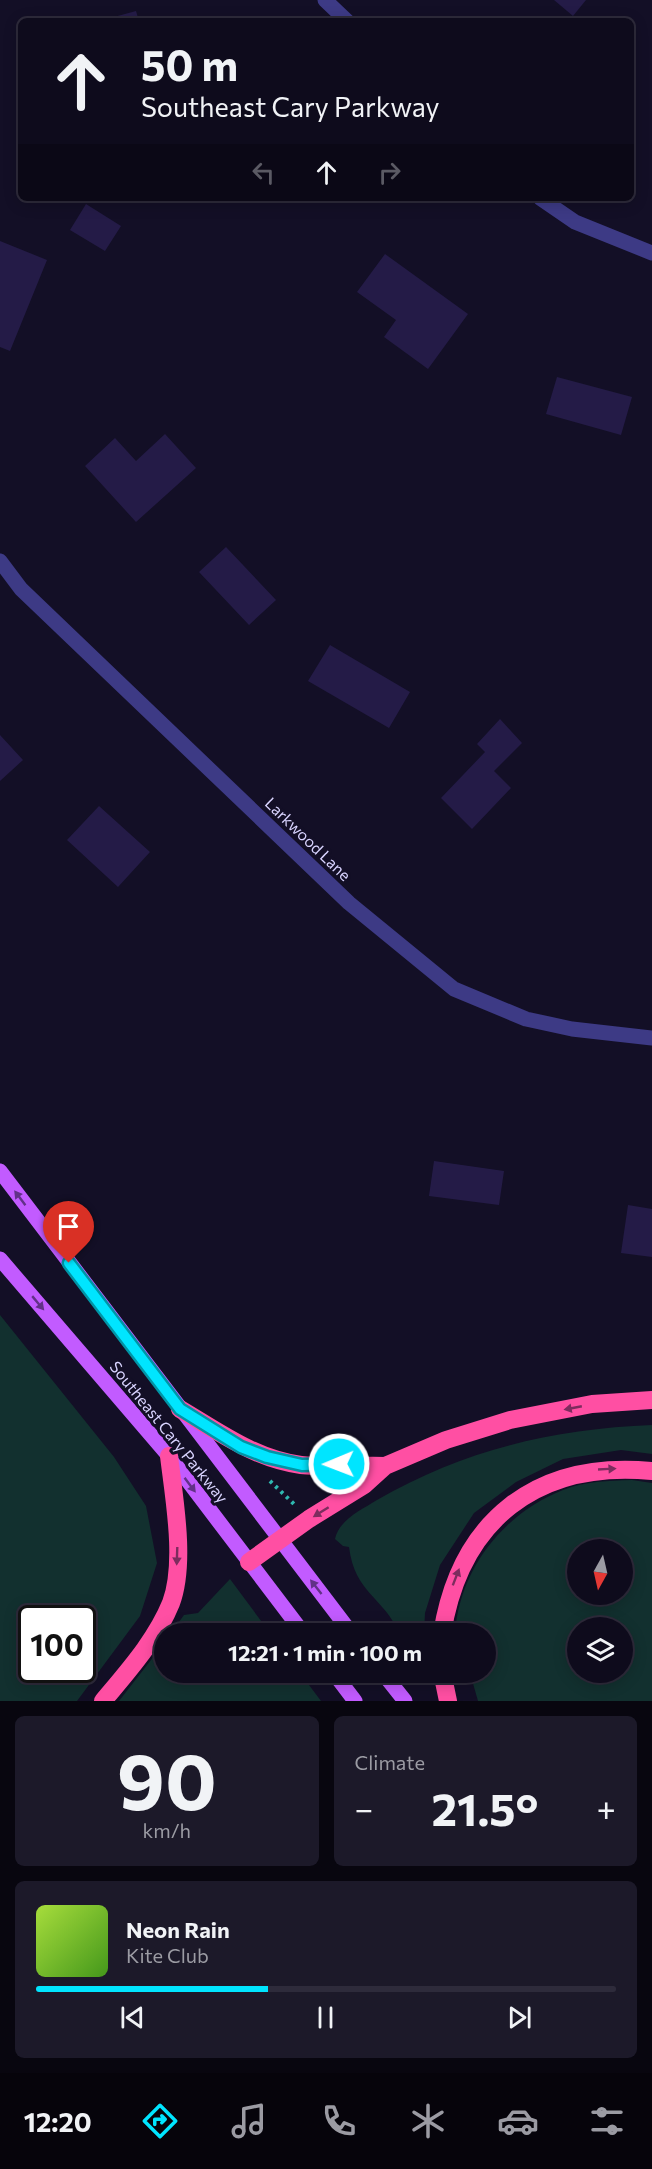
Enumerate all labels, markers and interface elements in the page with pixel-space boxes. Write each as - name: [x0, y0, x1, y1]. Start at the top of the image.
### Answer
- text: 50 m: [141, 38, 238, 90]
- icon: ahead: [42, 42, 120, 120]
- text: Southeast Cary Parkway: [141, 90, 440, 123]
- icon: left: [247, 156, 280, 189]
- icon: ahead: [310, 156, 343, 189]
- icon: right: [373, 156, 406, 189]
- street label: Larkwood Lane: [262, 793, 355, 884]
- one-way arrow: [14, 1190, 27, 1206]
- pin: [43, 1201, 94, 1263]
- icon: arrive: [52, 1210, 85, 1243]
- one-way arrow: [31, 1295, 44, 1310]
- street label: Southeast Cary Parkway: [106, 1357, 232, 1506]
- one-way arrow: [563, 1404, 582, 1413]
- position arrow: [307, 1432, 371, 1496]
- one-way arrow: [597, 1465, 616, 1474]
- one-way arrow: [184, 1477, 197, 1493]
- one-way arrow: [313, 1507, 329, 1518]
- north arrow: [567, 1539, 633, 1605]
- map controls: [567, 1539, 633, 1683]
- one-way arrow: [172, 1547, 182, 1566]
- one-way arrow: [452, 1568, 462, 1586]
- one-way arrow: [311, 1580, 323, 1595]
- speed limit sign: 100: [18, 1605, 96, 1683]
- button: layers: [567, 1617, 633, 1683]
- text: 12:21 · 1 min · 100 m: [228, 1639, 422, 1666]
- text: 90: [117, 1731, 217, 1826]
- text: Climate: [355, 1750, 425, 1774]
- text: 21.5°: [431, 1780, 538, 1835]
- text: −: [355, 1787, 373, 1828]
- text: +: [597, 1787, 616, 1828]
- text: km/h: [142, 1818, 191, 1842]
- text: Neon Rain: [126, 1916, 230, 1943]
- text: Kite Club: [126, 1943, 209, 1967]
- icon: previous: [116, 2001, 149, 2034]
- icon: pause: [309, 2001, 342, 2034]
- icon: next: [503, 2001, 536, 2034]
- icon: directions: [139, 2100, 181, 2142]
- icon: music: [228, 2100, 270, 2142]
- icon: phone: [318, 2100, 360, 2142]
- icon: climate: [407, 2100, 449, 2142]
- icon: car: [497, 2100, 539, 2142]
- icon: filters: [586, 2100, 628, 2142]
- text: 12:20: [24, 2105, 92, 2138]

